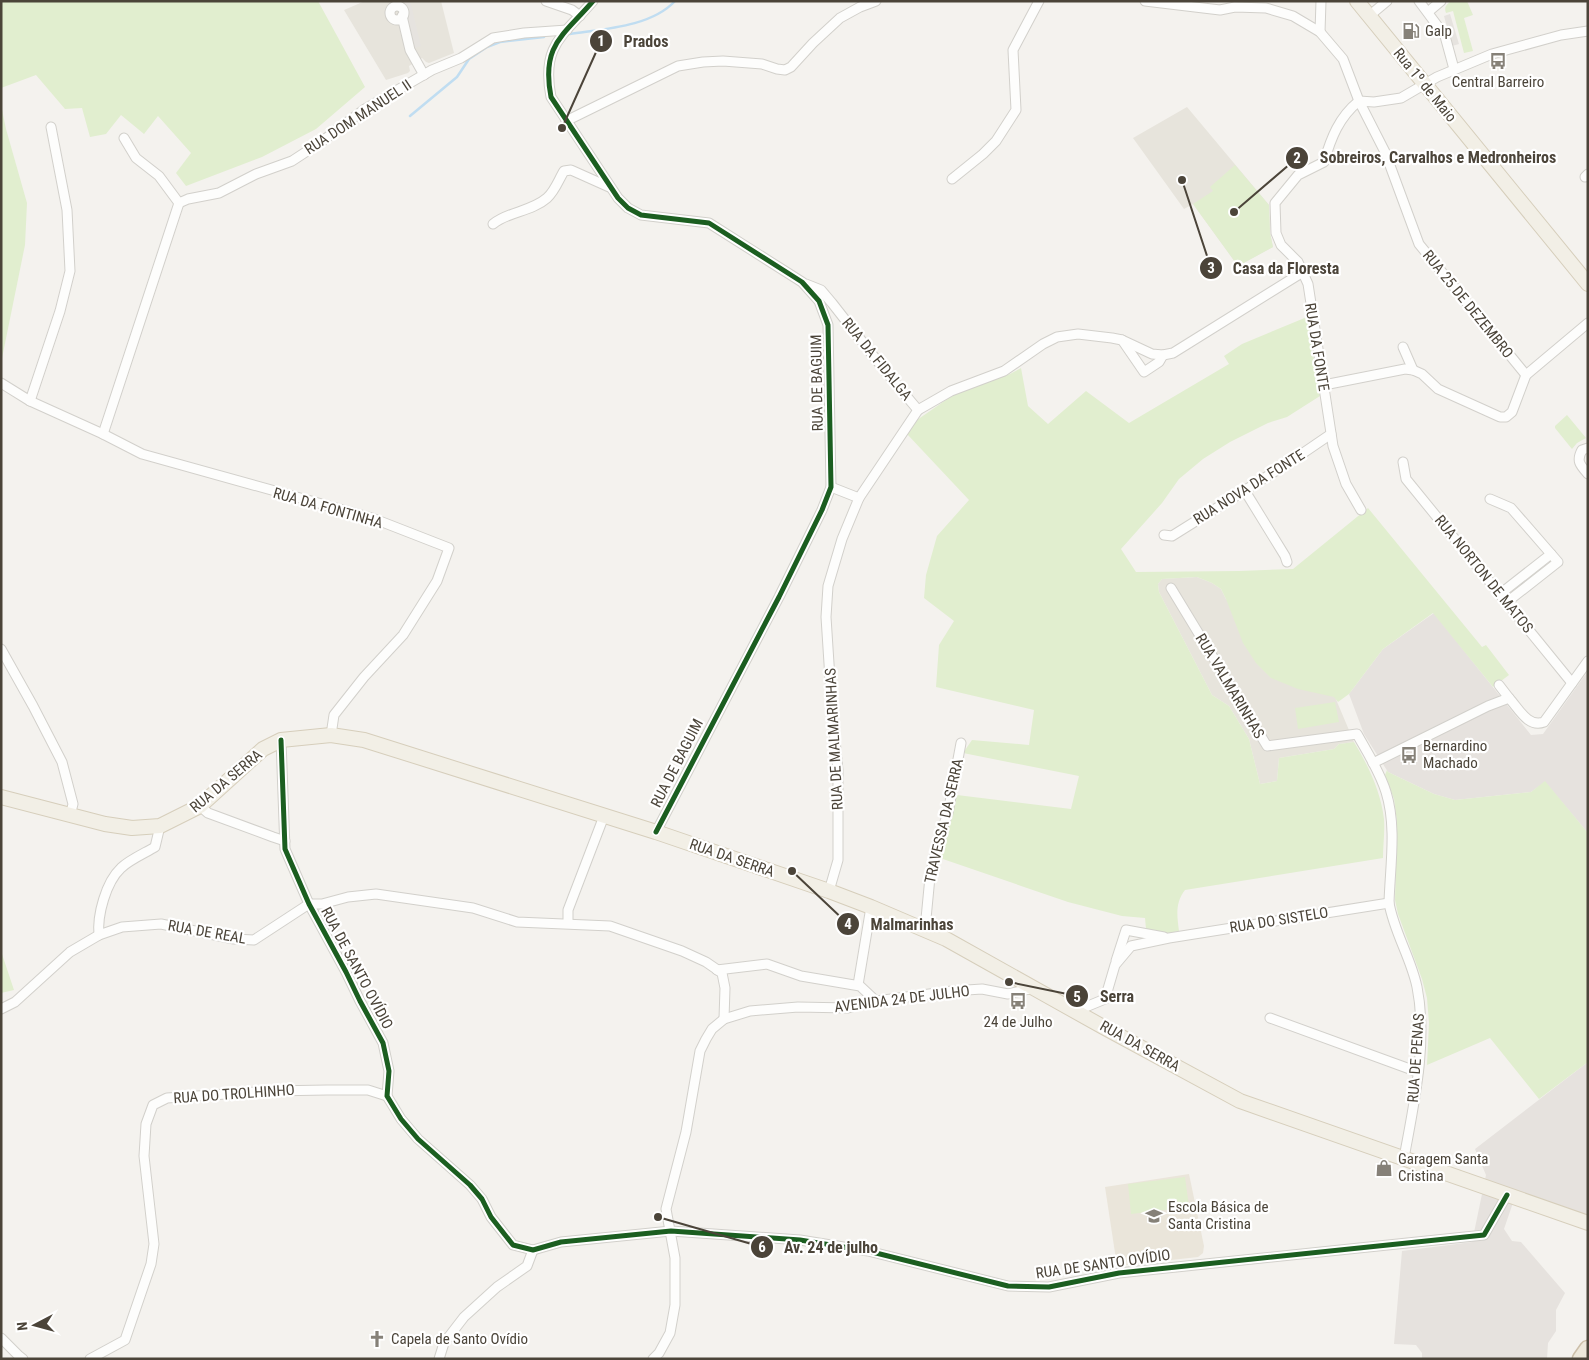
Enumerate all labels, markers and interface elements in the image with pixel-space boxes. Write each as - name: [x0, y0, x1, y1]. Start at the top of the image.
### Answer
- fuel station icon: Galp: [1401, 21, 1421, 41]
- place label: Galp: [1425, 22, 1452, 40]
- callout: Prados: [589, 26, 679, 57]
- text: 1: [597, 32, 605, 50]
- text: Prados: [624, 32, 668, 51]
- street label: Rua 1º de Maio: [1390, 44, 1460, 126]
- bus stop icon: Central Barreiro: [1488, 51, 1508, 71]
- place label: Central Barreiro: [1452, 73, 1544, 91]
- street label: RUA DOM MANUEL II: [301, 76, 415, 158]
- callout: Sobreiros, Carvalhos e Medronheiros: [1285, 142, 1566, 173]
- text: Sobreiros, Carvalhos e Medronheiros: [1320, 148, 1556, 167]
- text: 2: [1293, 149, 1301, 167]
- street label: RUA 25 DE DEZEMBRO: [1419, 246, 1517, 362]
- callout: Casa da Floresta: [1198, 253, 1350, 284]
- text: 3: [1207, 259, 1215, 277]
- text: Casa da Floresta: [1233, 259, 1340, 278]
- street label: RUA DA FONTE: [1301, 301, 1333, 393]
- street label: RUA DA FIDALGA: [838, 314, 916, 404]
- street label: RUA DE BAGUIM: [807, 334, 827, 432]
- street label: RUA NOVA DA FONTE: [1190, 446, 1308, 528]
- street label: RUA DA FONTINHA: [271, 484, 385, 532]
- street label: RUA NORTON DE MATOS: [1431, 511, 1537, 637]
- street label: RUA VALMARINHAS: [1192, 630, 1268, 742]
- street label: RUA DE MALMARINHAS: [821, 667, 847, 810]
- street label: RUA DE BAGUIM: [647, 716, 707, 810]
- place label: Bernardino Machado: [1423, 737, 1487, 772]
- street label: RUA DA SERRA: [186, 745, 266, 816]
- bus stop icon: Bernardino Machado: [1399, 745, 1419, 765]
- street label: TRAVESSA DA SERRA: [921, 756, 967, 885]
- street label: RUA DA SERRA: [687, 835, 777, 881]
- street label: RUA DO SISTELO: [1228, 903, 1330, 937]
- street label: RUA DE SANTO OVÍDIO: [317, 904, 397, 1032]
- callout: Malmarinhas: [836, 909, 964, 940]
- text: 4: [844, 915, 852, 933]
- text: Malmarinhas: [871, 915, 954, 934]
- street label: RUA DE REAL: [167, 916, 247, 948]
- callout: Serra: [1065, 981, 1144, 1012]
- street label: AVENIDA 24 DE JULHO: [833, 982, 971, 1016]
- text: Serra: [1100, 987, 1135, 1006]
- text: 5: [1073, 988, 1081, 1006]
- bus stop icon: 24 de Julho: [1008, 991, 1028, 1011]
- place label: 24 de Julho: [984, 1013, 1052, 1031]
- street label: RUA DE PENAS: [1404, 1013, 1428, 1103]
- street label: RUA DA SERRA: [1097, 1017, 1183, 1076]
- street label: RUA DO TROLHINHO: [173, 1081, 295, 1107]
- place label: Garagem Santa Cristina: [1398, 1150, 1489, 1185]
- shop icon: Garagem Santa Cristina: [1374, 1158, 1394, 1178]
- place label: Escola Básica de Santa Cristina: [1168, 1198, 1269, 1233]
- school or university icon: Escola Básica de Santa Cristina: [1144, 1206, 1164, 1226]
- callout: Av. 24 de julho: [749, 1232, 888, 1263]
- text: 6: [758, 1238, 766, 1256]
- text: Av. 24 de julho: [784, 1238, 878, 1257]
- street label: RUA DE SANTO OVÍDIO: [1035, 1246, 1171, 1282]
- north arrow: [10, 1300, 60, 1350]
- text: N: [14, 1321, 30, 1331]
- church icon: Capela de Santo Ovídio: [367, 1329, 387, 1349]
- place label: Capela de Santo Ovídio: [391, 1330, 528, 1348]

